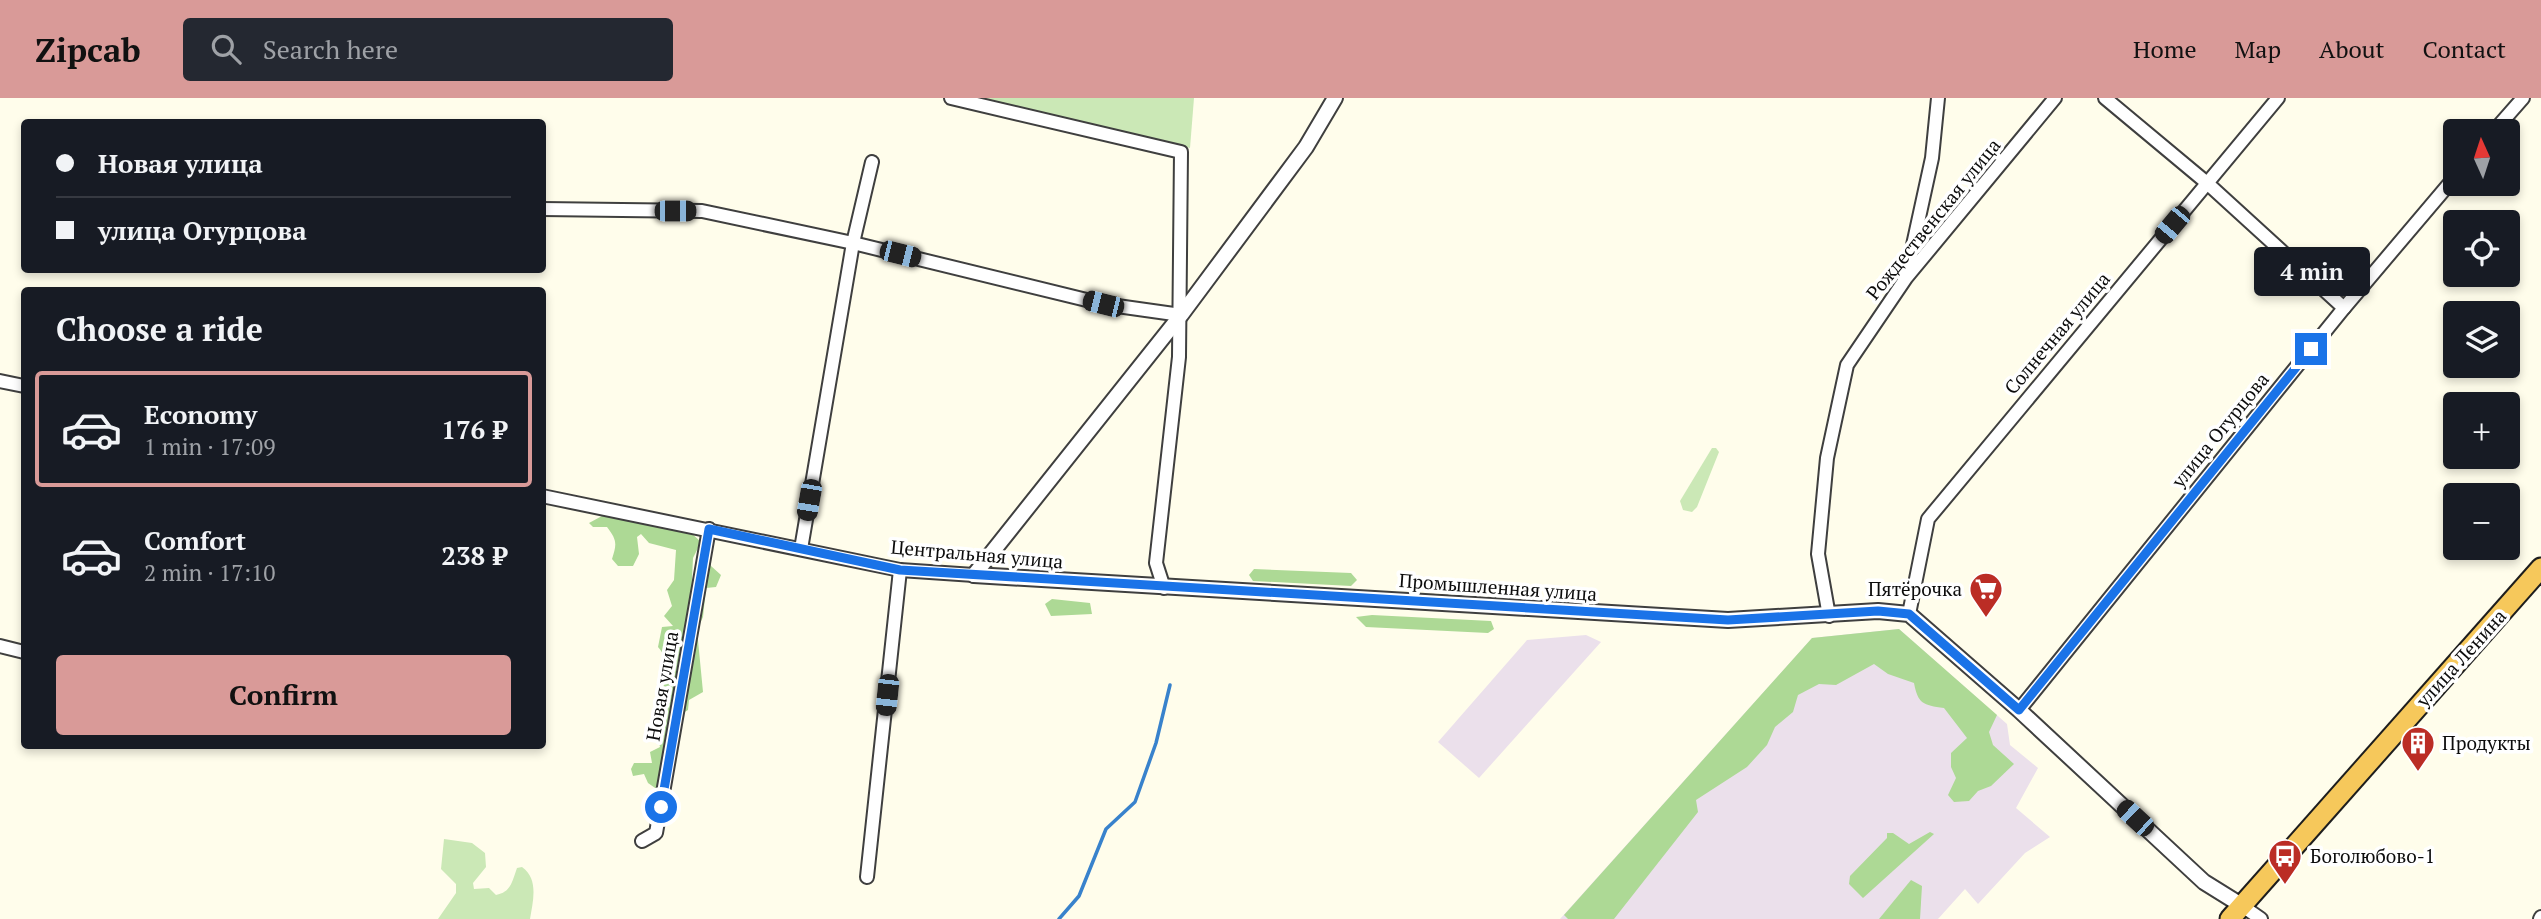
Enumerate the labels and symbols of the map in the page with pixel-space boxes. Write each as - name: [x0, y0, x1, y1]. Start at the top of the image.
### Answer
- north arrow: [2443, 119, 2520, 196]
- street label: Рождественская улица: [1860, 133, 2006, 304]
- car: [655, 201, 697, 222]
- car: [2151, 202, 2194, 248]
- car: [878, 239, 923, 269]
- callout: 4 min: [2253, 247, 2369, 296]
- street label: Солнечная улица: [1998, 266, 2115, 399]
- car: [1081, 289, 1126, 319]
- route end: [2295, 333, 2327, 365]
- street label: улица Огурцова: [2165, 367, 2274, 493]
- car: [796, 477, 823, 523]
- street label: Центральная улица: [890, 534, 1065, 574]
- street label: Промышленная улица: [1398, 567, 1598, 606]
- supermarket icon: Пятёрочка: [1967, 570, 2005, 619]
- place label: Пятёрочка: [1868, 576, 1962, 601]
- street label: улица Ленина: [2409, 603, 2511, 713]
- street label: Новая улица: [640, 629, 684, 743]
- car: [875, 673, 900, 717]
- building icon: Продукты: [2399, 724, 2437, 773]
- place label: Продукты: [2442, 730, 2531, 755]
- route start: [645, 791, 677, 823]
- car: [2113, 796, 2158, 840]
- bus stop icon: Боголюбово-1: [2266, 837, 2304, 886]
- place label: Боголюбово-1: [2310, 843, 2435, 868]

